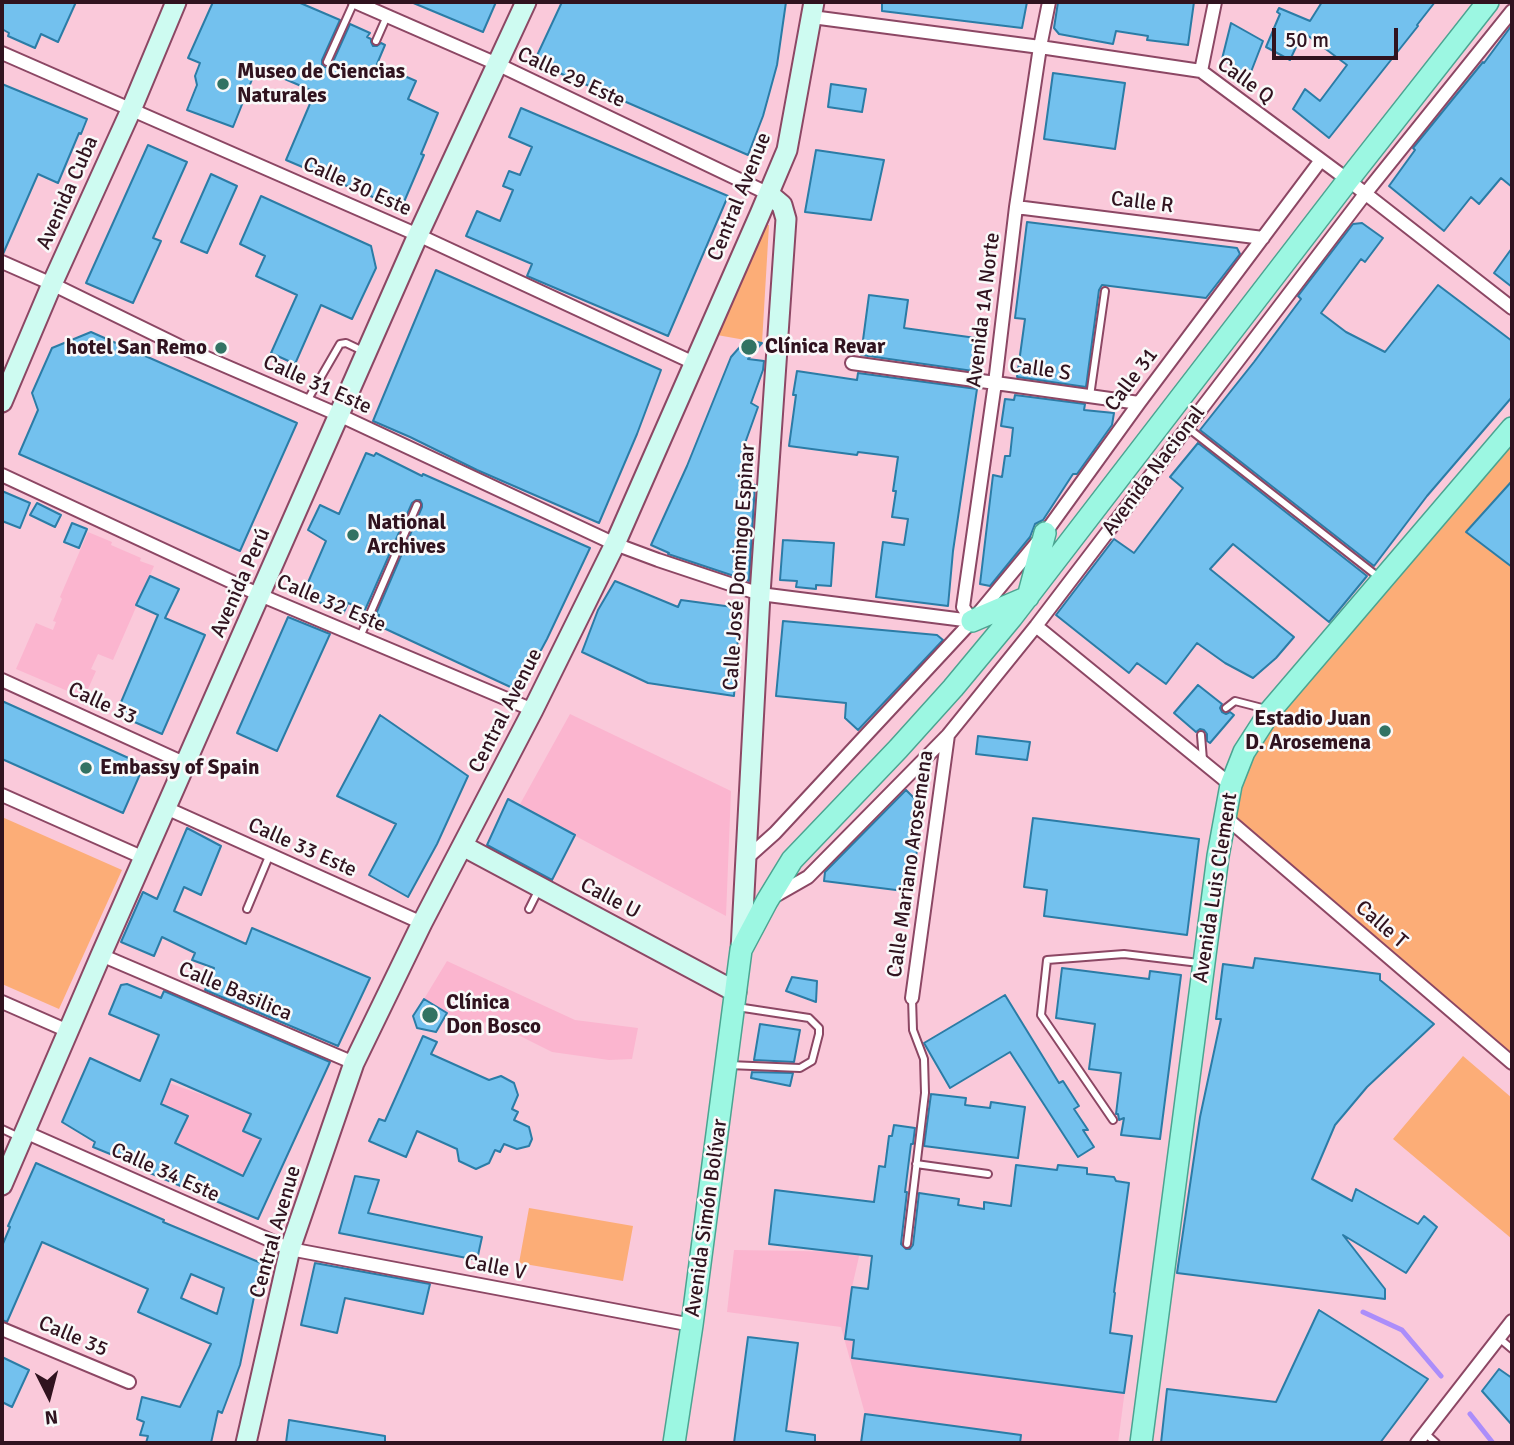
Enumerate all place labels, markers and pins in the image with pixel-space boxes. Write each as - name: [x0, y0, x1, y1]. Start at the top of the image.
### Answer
- place label: Museo de Ciencias Naturales: [237, 59, 405, 109]
- marker: Museo de Ciencias Naturales: [215, 76, 231, 92]
- place label: Clínica Revar: [765, 334, 885, 360]
- place label: hotel San Remo: [66, 335, 207, 361]
- marker: Clínica Revar: [739, 337, 759, 357]
- marker: hotel San Remo: [213, 340, 229, 356]
- place label: National Archives: [367, 510, 446, 560]
- marker: National Archives: [345, 527, 361, 543]
- place label: Estadio Juan D. Arosemena: [1245, 706, 1371, 756]
- marker: Estadio Juan D. Arosemena: [1377, 723, 1393, 739]
- place label: Embassy of Spain: [100, 755, 259, 781]
- marker: Embassy of Spain: [78, 760, 94, 776]
- place label: Clínica Don Bosco: [446, 990, 541, 1040]
- marker: Clínica Don Bosco: [420, 1005, 440, 1025]

